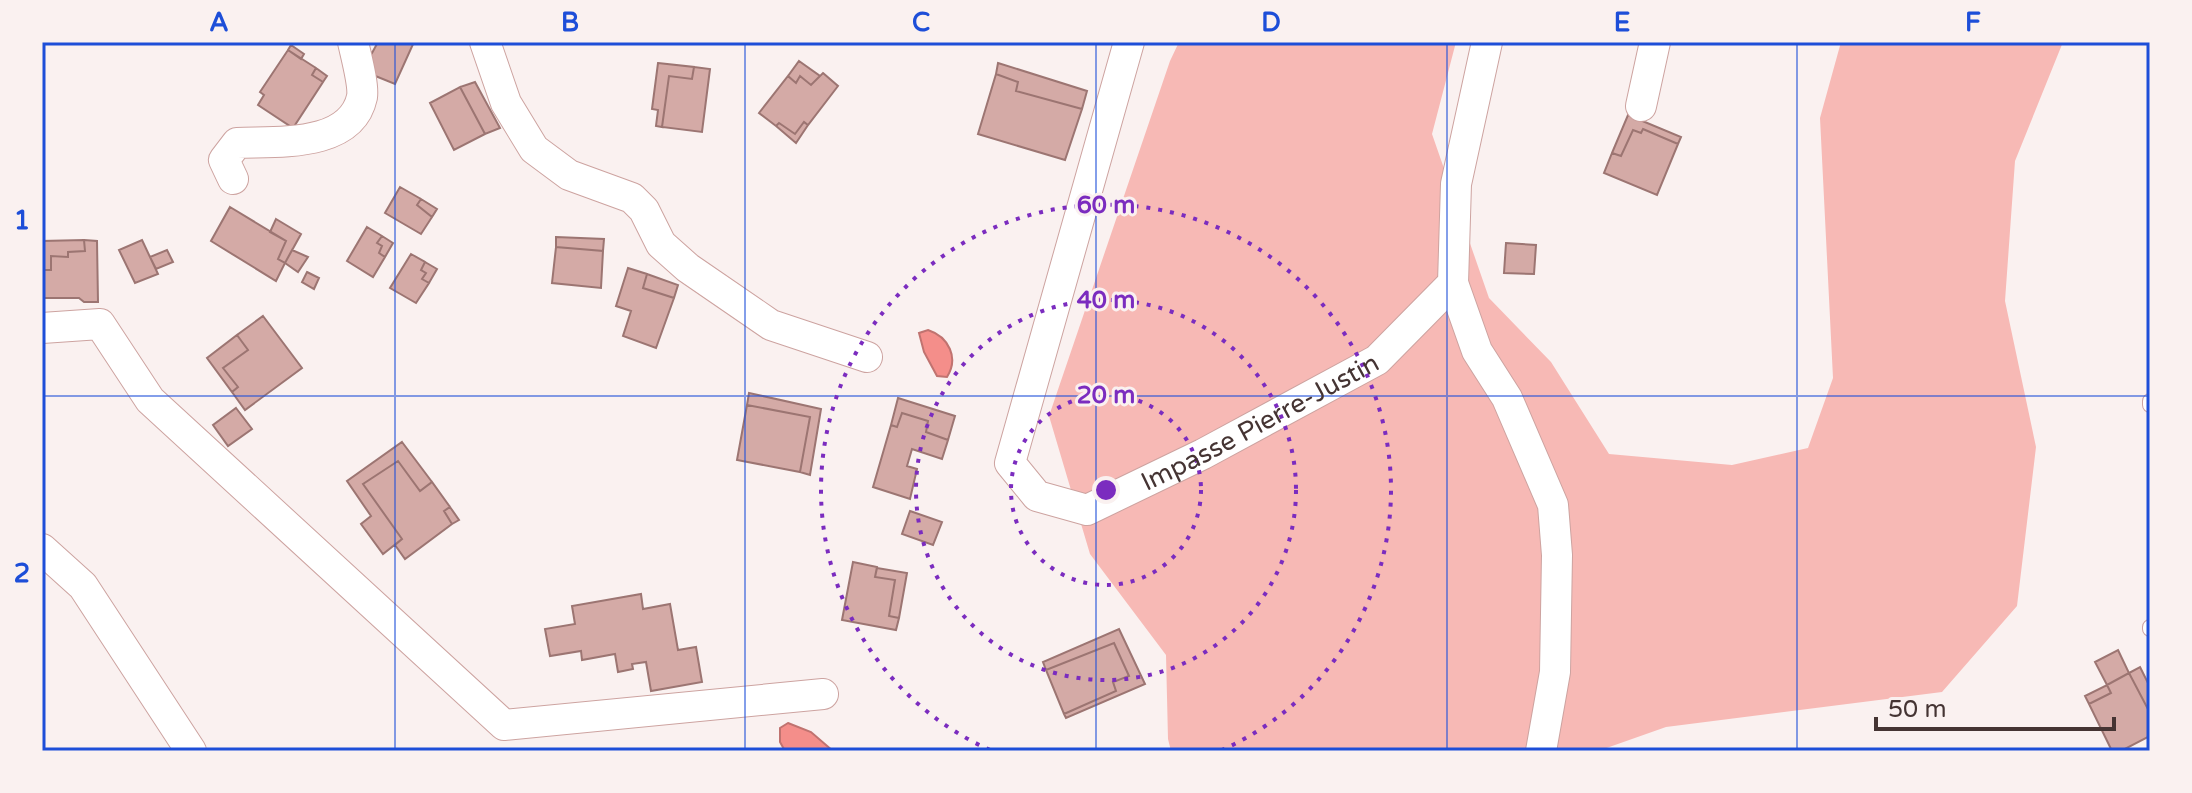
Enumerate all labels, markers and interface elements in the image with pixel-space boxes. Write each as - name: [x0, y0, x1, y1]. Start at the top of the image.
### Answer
- text: A: [209, 7, 229, 38]
- text: B: [561, 7, 579, 38]
- text: C: [912, 7, 930, 38]
- text: D: [1261, 7, 1281, 38]
- text: E: [1614, 7, 1630, 38]
- text: F: [1965, 7, 1981, 38]
- text: 60 m: [1077, 191, 1135, 220]
- text: 1: [14, 205, 30, 236]
- text: 40 m: [1077, 286, 1135, 315]
- street label: Impasse Pierre-Justin: [1136, 347, 1384, 498]
- text: 20 m: [1077, 381, 1135, 410]
- centre of rings: [1092, 476, 1120, 504]
- text: 2: [14, 558, 30, 589]
- scale bar: [1876, 681, 2114, 731]
- text: 50 m: [1888, 695, 1946, 724]

